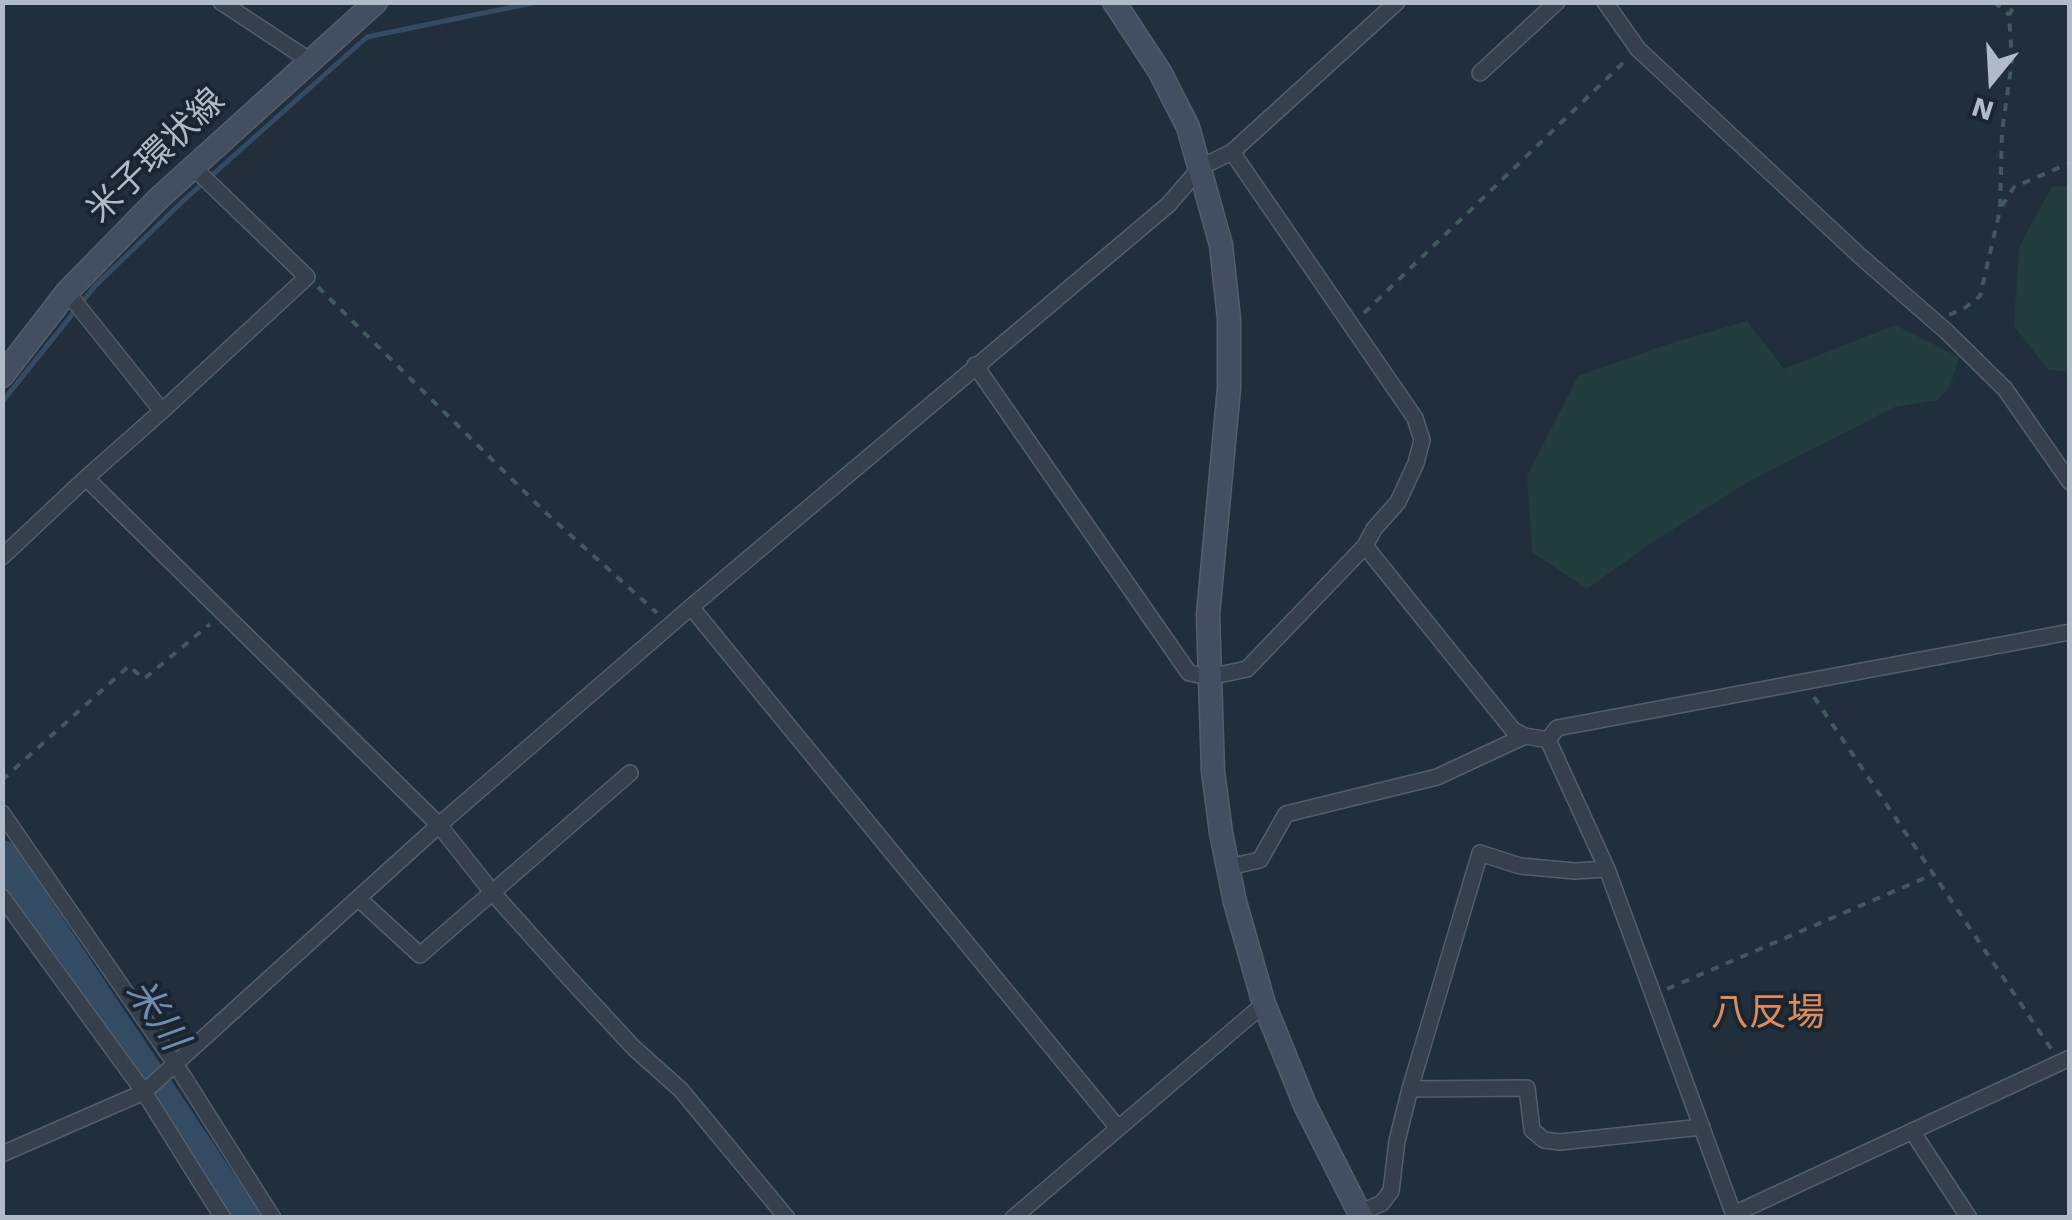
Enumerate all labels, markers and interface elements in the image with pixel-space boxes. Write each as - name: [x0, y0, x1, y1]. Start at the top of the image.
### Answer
- north arrow: [1942, 30, 2042, 130]
- street label: 米子環状線: [78, 80, 234, 232]
- text: N: [1968, 90, 1998, 128]
- water label: 米川: [116, 971, 196, 1059]
- district label: 八反場: [1711, 991, 1825, 1037]

